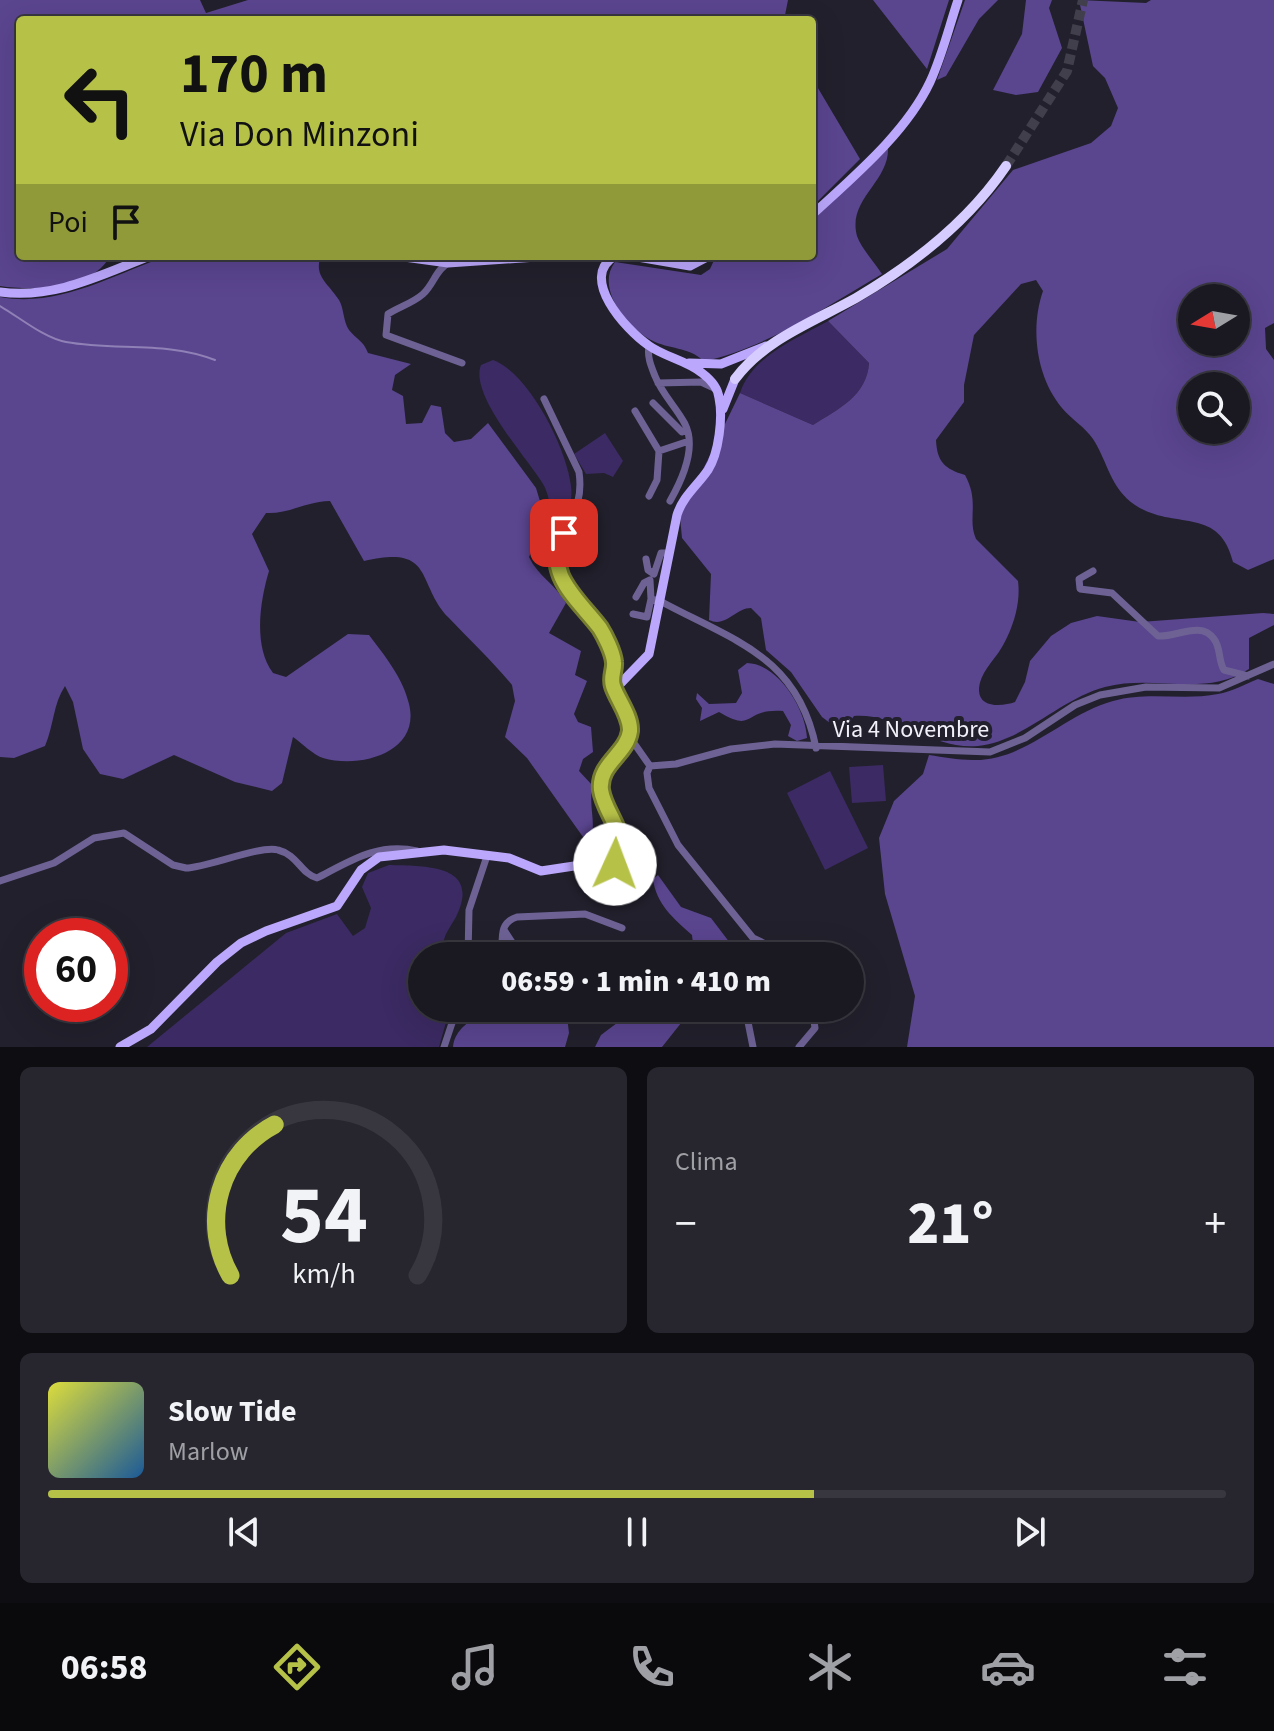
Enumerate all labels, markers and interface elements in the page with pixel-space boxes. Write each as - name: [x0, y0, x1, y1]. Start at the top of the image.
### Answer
- text: 170 m: [180, 35, 328, 114]
- icon: left: [48, 48, 152, 152]
- text: Via Don Minzoni: [180, 109, 419, 160]
- icon: arrive: [104, 200, 148, 244]
- text: Poi: [48, 201, 88, 244]
- north arrow: [1178, 284, 1250, 356]
- map controls: [1178, 284, 1250, 444]
- button: search: [1178, 372, 1250, 444]
- pin: [530, 499, 598, 567]
- icon: arrive: [542, 511, 586, 555]
- street label: Via 4 Novembre: [833, 712, 989, 747]
- position arrow: [573, 822, 657, 906]
- speed limit sign: 60: [24, 918, 128, 1022]
- text: 06:59 · 1 min · 410 m: [501, 960, 771, 1003]
- text: Clima: [675, 1143, 738, 1180]
- text: 54: [280, 1157, 367, 1275]
- text: 21°: [907, 1182, 994, 1267]
- text: −: [675, 1193, 697, 1256]
- text: +: [1204, 1193, 1226, 1256]
- text: km/h: [292, 1254, 355, 1294]
- text: Slow Tide: [168, 1390, 297, 1433]
- text: Marlow: [168, 1433, 248, 1470]
- icon: previous: [222, 1510, 266, 1554]
- icon: pause: [615, 1510, 659, 1554]
- icon: next: [1008, 1510, 1052, 1554]
- icon: directions: [269, 1639, 325, 1695]
- icon: music: [447, 1639, 503, 1695]
- icon: phone: [624, 1639, 680, 1695]
- icon: climate: [802, 1639, 858, 1695]
- icon: car: [980, 1639, 1036, 1695]
- icon: filters: [1157, 1639, 1213, 1695]
- text: 06:58: [61, 1642, 148, 1693]

